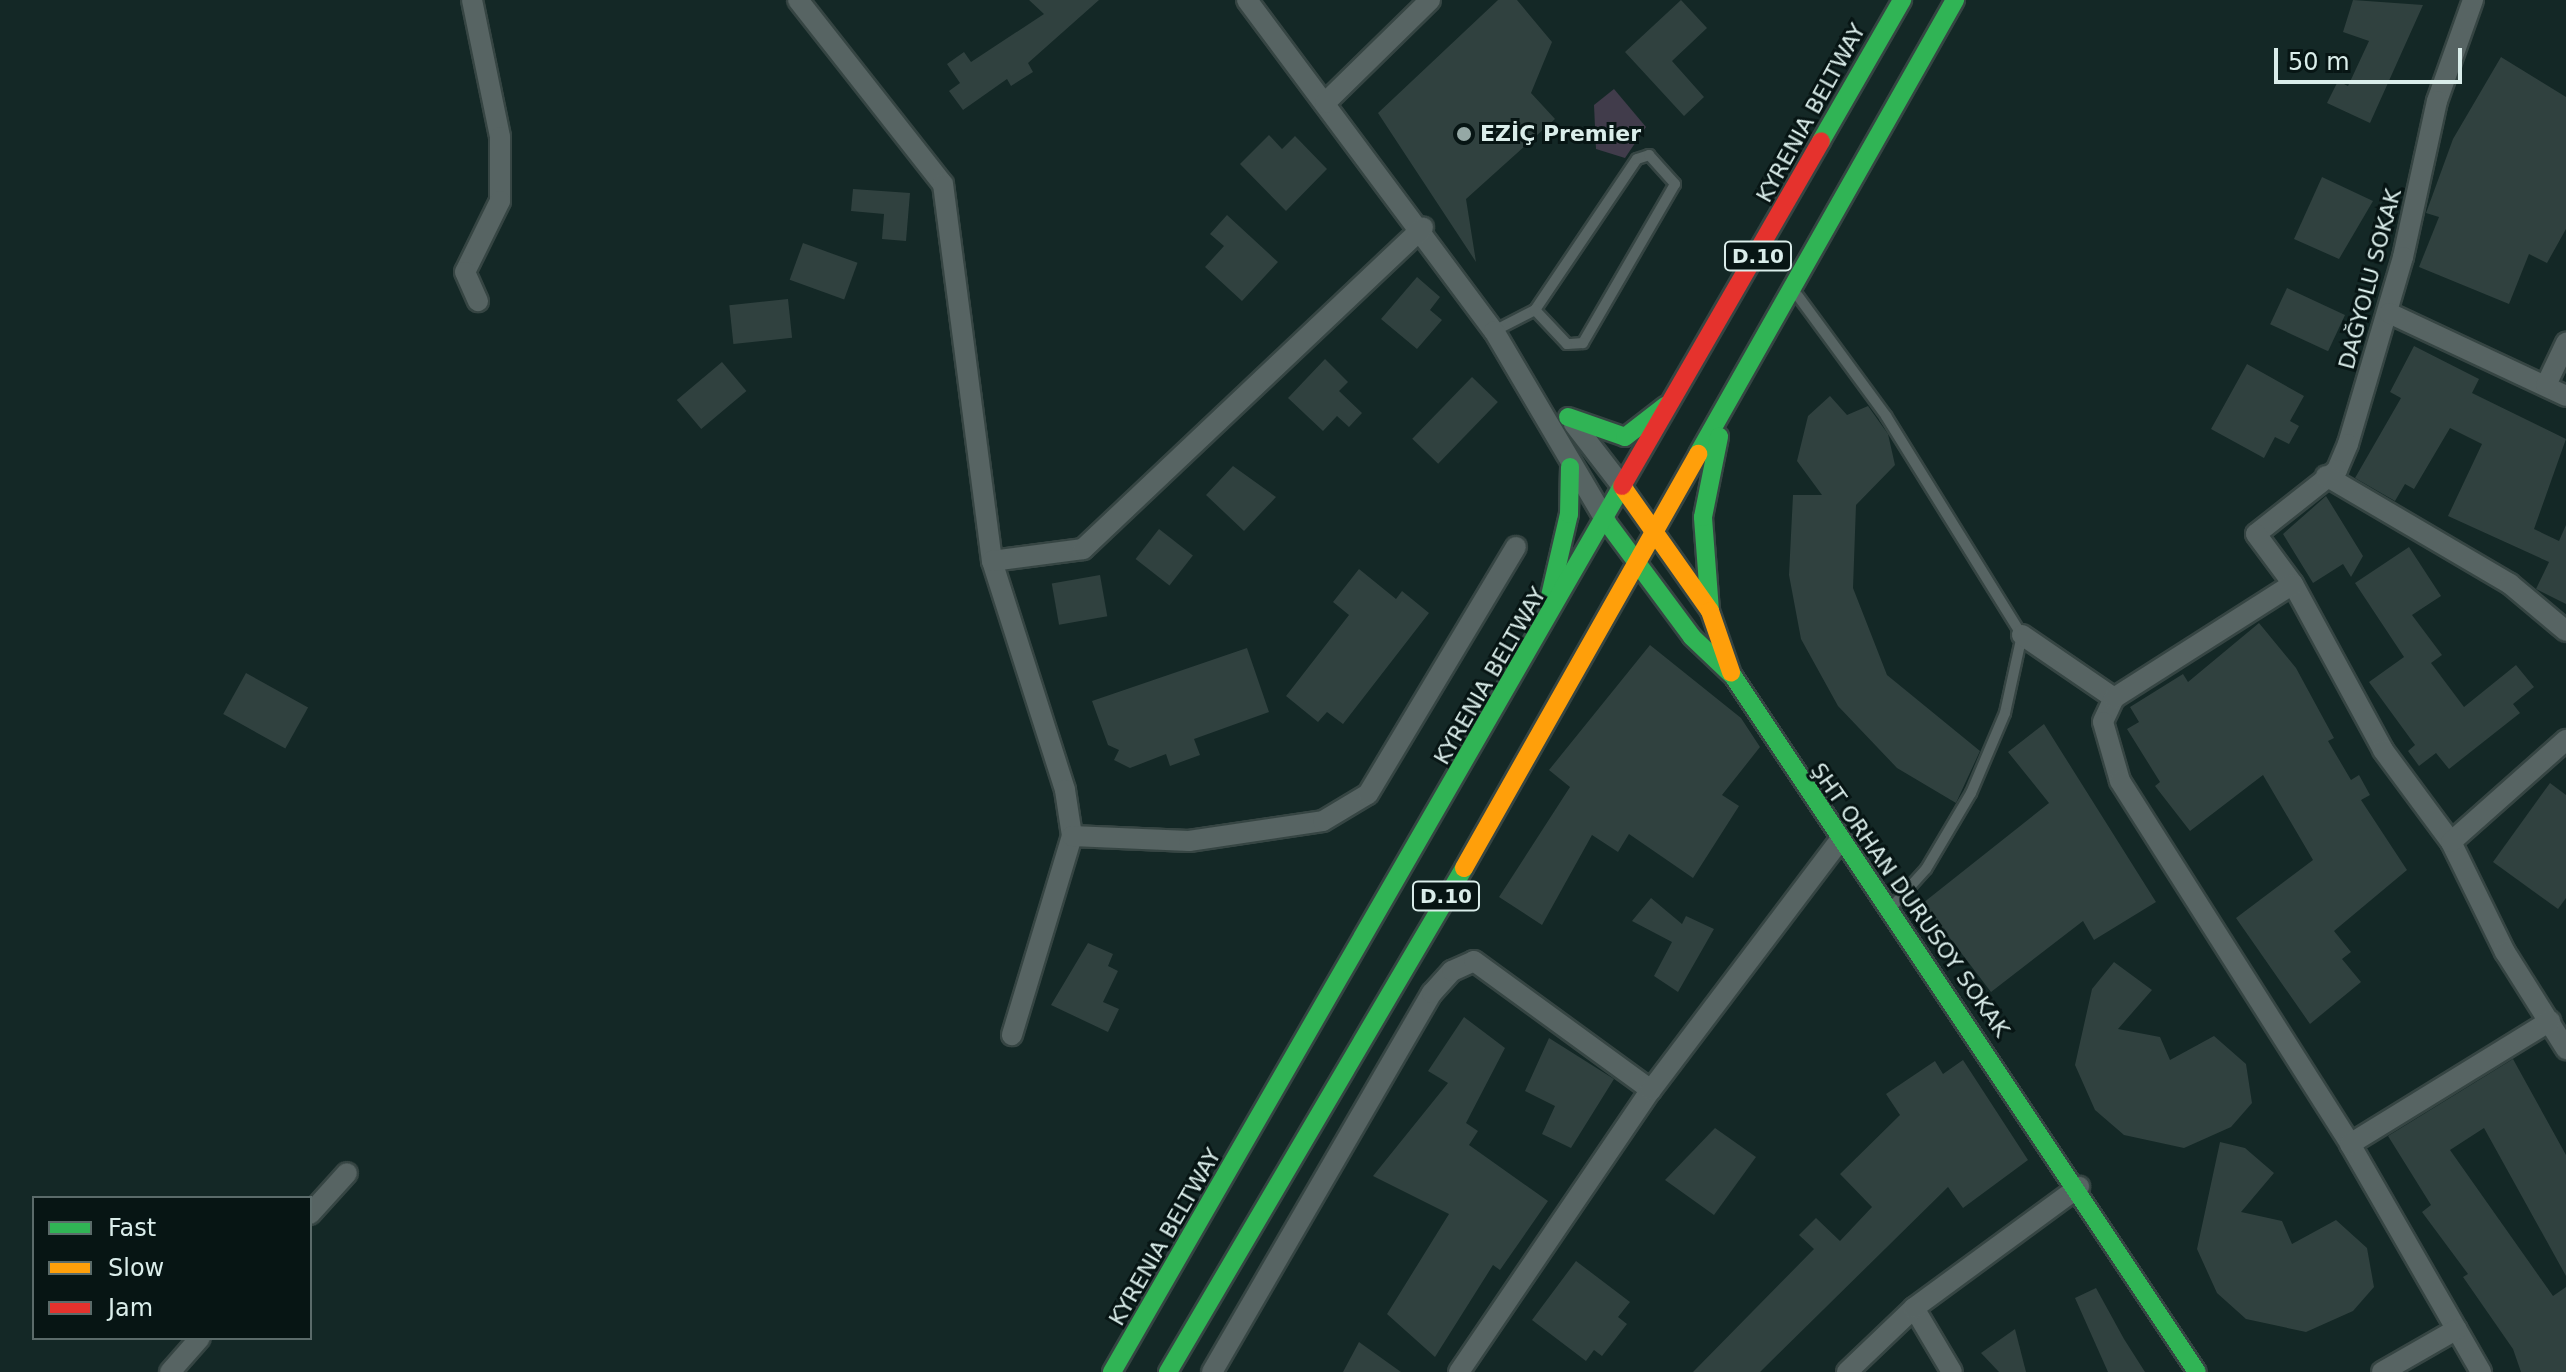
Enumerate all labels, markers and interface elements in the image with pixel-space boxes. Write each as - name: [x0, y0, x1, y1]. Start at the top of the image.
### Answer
- street label: KYRENIA BELTWAY: [1751, 19, 1871, 207]
- scale bar: [2278, 32, 2466, 82]
- text: 50 m: [2288, 48, 2350, 76]
- place label: EZİÇ Premier: [1480, 121, 1641, 147]
- marker: EZİÇ Premier: [1455, 125, 1473, 143]
- street label: DAĞYOLU SOKAK: [2333, 186, 2407, 372]
- road number: D.10: [1722, 240, 1794, 272]
- street label: KYRENIA BELTWAY: [1429, 583, 1551, 769]
- street label: ŞHT ORHAN DURUSOY SOKAK: [1805, 758, 2015, 1042]
- road number: D.10: [1410, 880, 1482, 912]
- street label: KYRENIA BELTWAY: [1104, 1144, 1226, 1330]
- legend: [32, 1196, 312, 1340]
- text: Fast: [108, 1214, 156, 1242]
- text: Slow: [108, 1254, 164, 1282]
- text: Jam: [108, 1294, 153, 1322]

